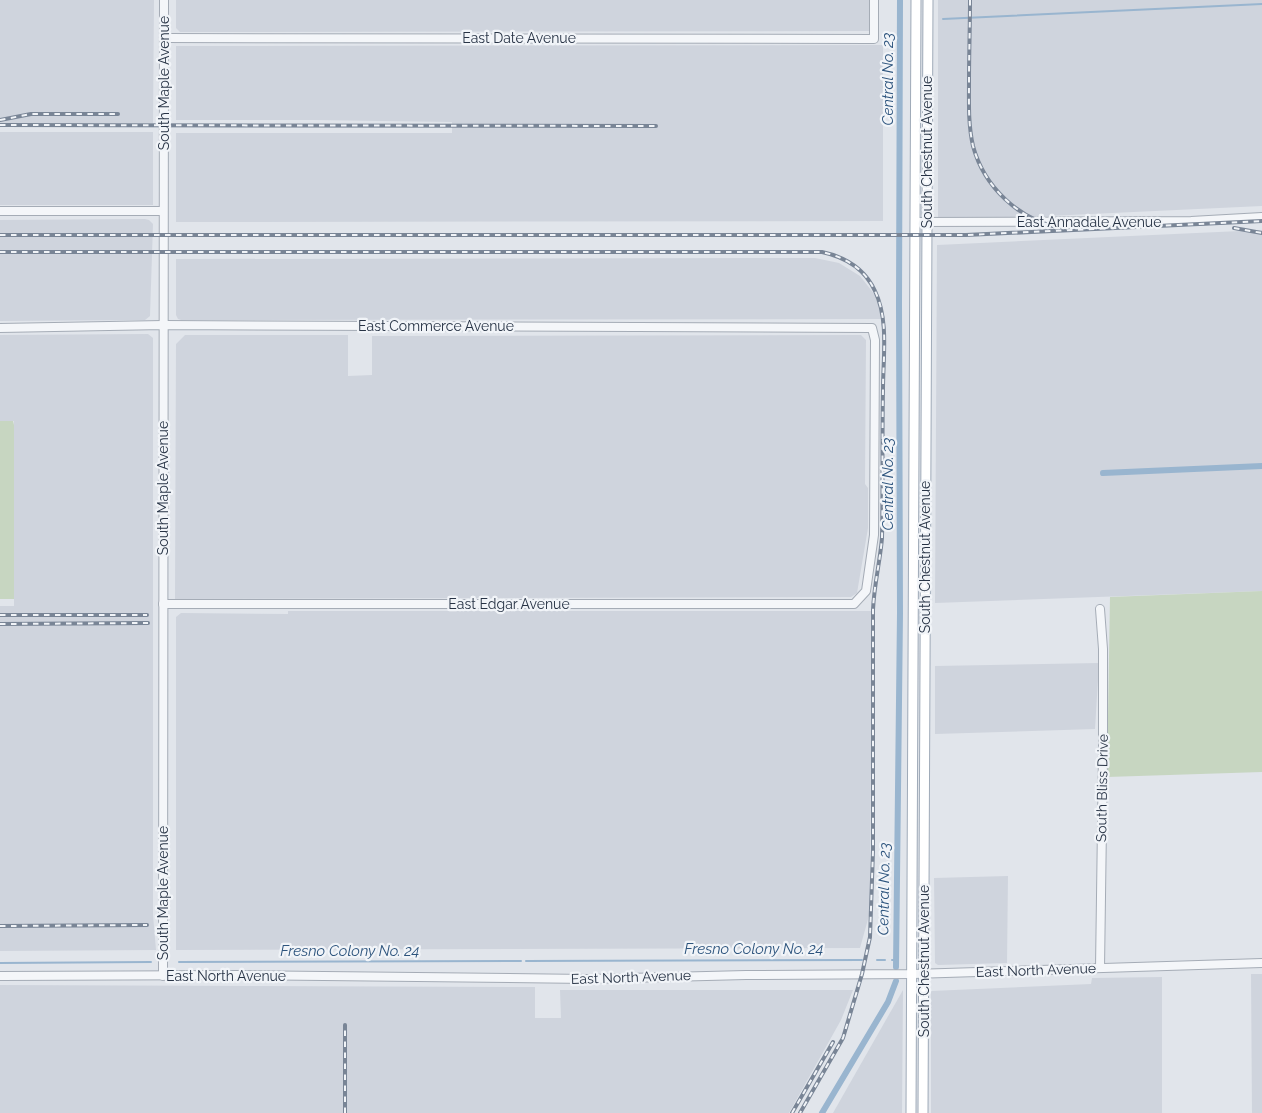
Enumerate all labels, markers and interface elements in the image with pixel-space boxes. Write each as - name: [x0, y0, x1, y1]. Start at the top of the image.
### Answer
- street label: South Maple Avenue: [156, 16, 172, 150]
- street label: East Date Avenue: [462, 30, 576, 46]
- water label: Central No. 23: [879, 32, 897, 125]
- street label: South Chestnut Avenue: [919, 76, 935, 228]
- street label: East Annadale Avenue: [1017, 214, 1161, 230]
- street label: East Commerce Avenue: [358, 318, 514, 334]
- street label: South Maple Avenue: [155, 421, 171, 555]
- water label: Central No. 23: [879, 437, 897, 530]
- street label: South Chestnut Avenue: [917, 481, 933, 633]
- street label: East Edgar Avenue: [448, 596, 570, 612]
- street label: South Bliss Drive: [1093, 734, 1111, 842]
- street label: South Maple Avenue: [155, 826, 171, 960]
- water label: Central No. 23: [874, 842, 894, 936]
- street label: South Chestnut Avenue: [916, 885, 932, 1037]
- water label: Fresno Colony No. 24: [684, 940, 824, 958]
- water label: Fresno Colony No. 24: [280, 942, 420, 960]
- street label: East North Avenue: [976, 960, 1096, 980]
- street label: East North Avenue: [571, 967, 691, 987]
- street label: East North Avenue: [166, 968, 286, 984]

